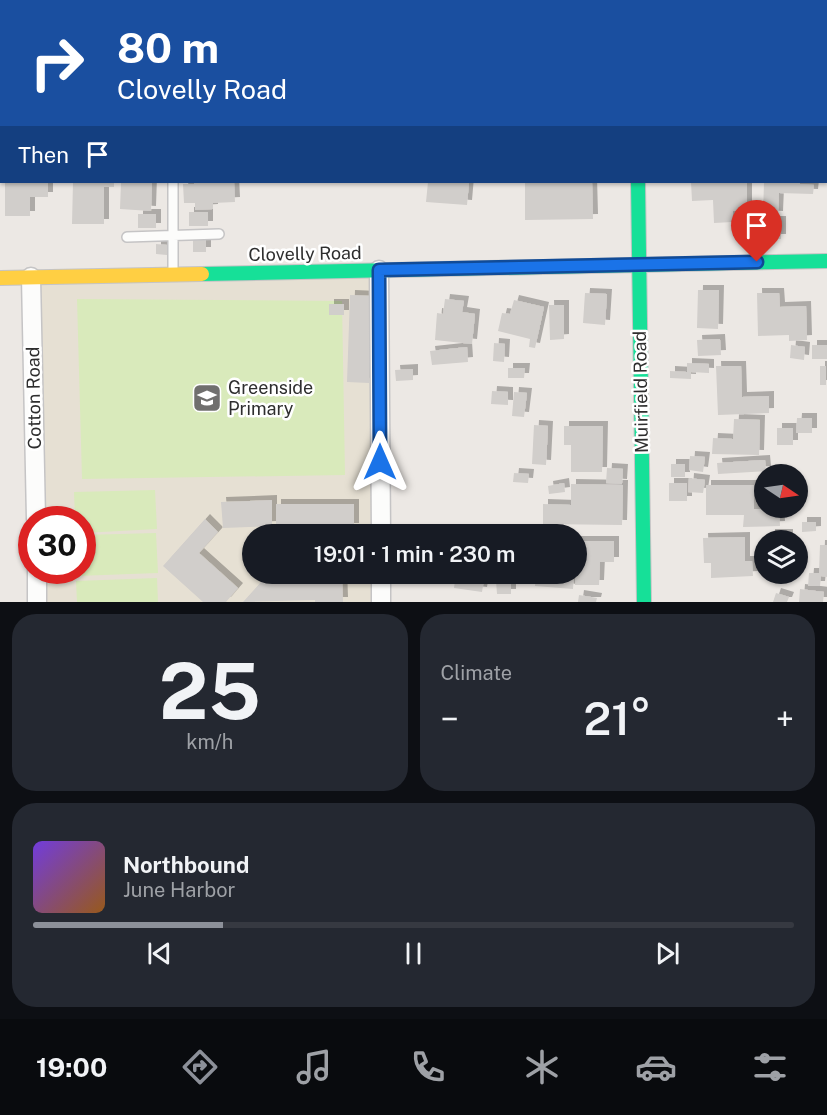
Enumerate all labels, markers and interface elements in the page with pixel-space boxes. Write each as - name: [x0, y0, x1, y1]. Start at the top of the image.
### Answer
- text: 80 m: [117, 23, 219, 72]
- icon: right: [18, 24, 96, 102]
- text: Clovelly Road: [117, 73, 287, 105]
- icon: arrive: [81, 138, 114, 171]
- text: Then: [18, 142, 69, 168]
- pin: [731, 200, 782, 262]
- icon: arrive: [740, 209, 773, 242]
- street label: Clovelly Road: [248, 242, 362, 265]
- street label: Muirfield Road: [629, 331, 652, 453]
- street label: Cotton Road: [22, 347, 45, 449]
- place label: Greenside Primary: [228, 377, 313, 419]
- school or university icon: Greenside Primary: [191, 382, 223, 414]
- position arrow: [348, 430, 412, 494]
- north arrow: [754, 464, 808, 518]
- map controls: [754, 464, 808, 584]
- speed limit sign: 30: [18, 506, 96, 584]
- button: layers: [754, 530, 808, 584]
- text: 19:01 · 1 min · 230 m: [314, 541, 515, 567]
- text: 25: [159, 645, 261, 737]
- text: Climate: [441, 661, 512, 685]
- text: 21°: [583, 692, 651, 745]
- text: −: [441, 700, 459, 738]
- text: +: [776, 700, 794, 738]
- text: km/h: [186, 730, 233, 754]
- text: Northbound: [123, 852, 249, 878]
- text: June Harbor: [123, 878, 235, 902]
- icon: previous: [143, 937, 176, 970]
- icon: pause: [397, 937, 430, 970]
- icon: next: [651, 937, 684, 970]
- icon: directions: [179, 1046, 221, 1088]
- icon: music: [293, 1046, 335, 1088]
- icon: phone: [407, 1046, 449, 1088]
- icon: climate: [521, 1046, 563, 1088]
- icon: car: [635, 1046, 677, 1088]
- icon: filters: [749, 1046, 791, 1088]
- text: 19:00: [36, 1051, 107, 1083]

